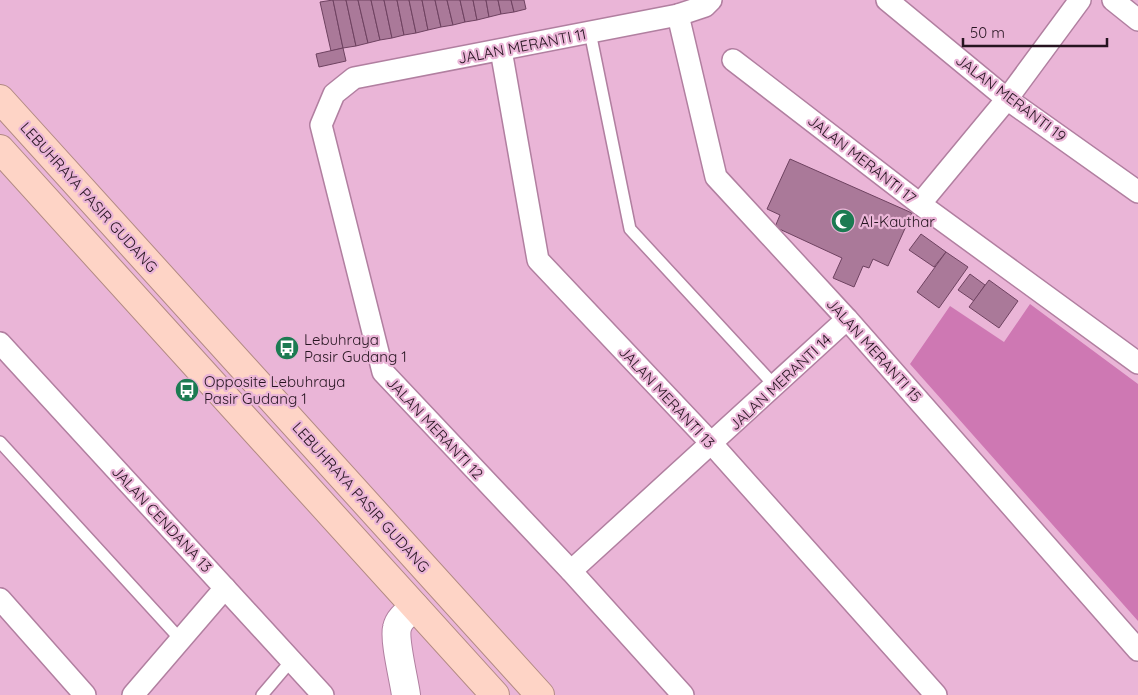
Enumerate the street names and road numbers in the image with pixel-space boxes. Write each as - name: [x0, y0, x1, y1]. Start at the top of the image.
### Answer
- street label: JALAN MERANTI 11: [456, 24, 588, 68]
- street label: JALAN MERANTI 19: [952, 50, 1070, 146]
- street label: JALAN MERANTI 17: [804, 111, 920, 207]
- street label: LEBUHRAYA PASIR GUDANG: [16, 118, 162, 276]
- street label: JALAN MERANTI 15: [822, 294, 926, 406]
- street label: JALAN MERANTI 14: [725, 330, 835, 434]
- street label: JALAN MERANTI 13: [615, 342, 719, 452]
- street label: JALAN MERANTI 12: [383, 373, 487, 483]
- street label: LEBUHRAYA PASIR GUDANG: [288, 418, 434, 576]
- street label: JALAN CENDANA 13: [108, 462, 216, 576]

